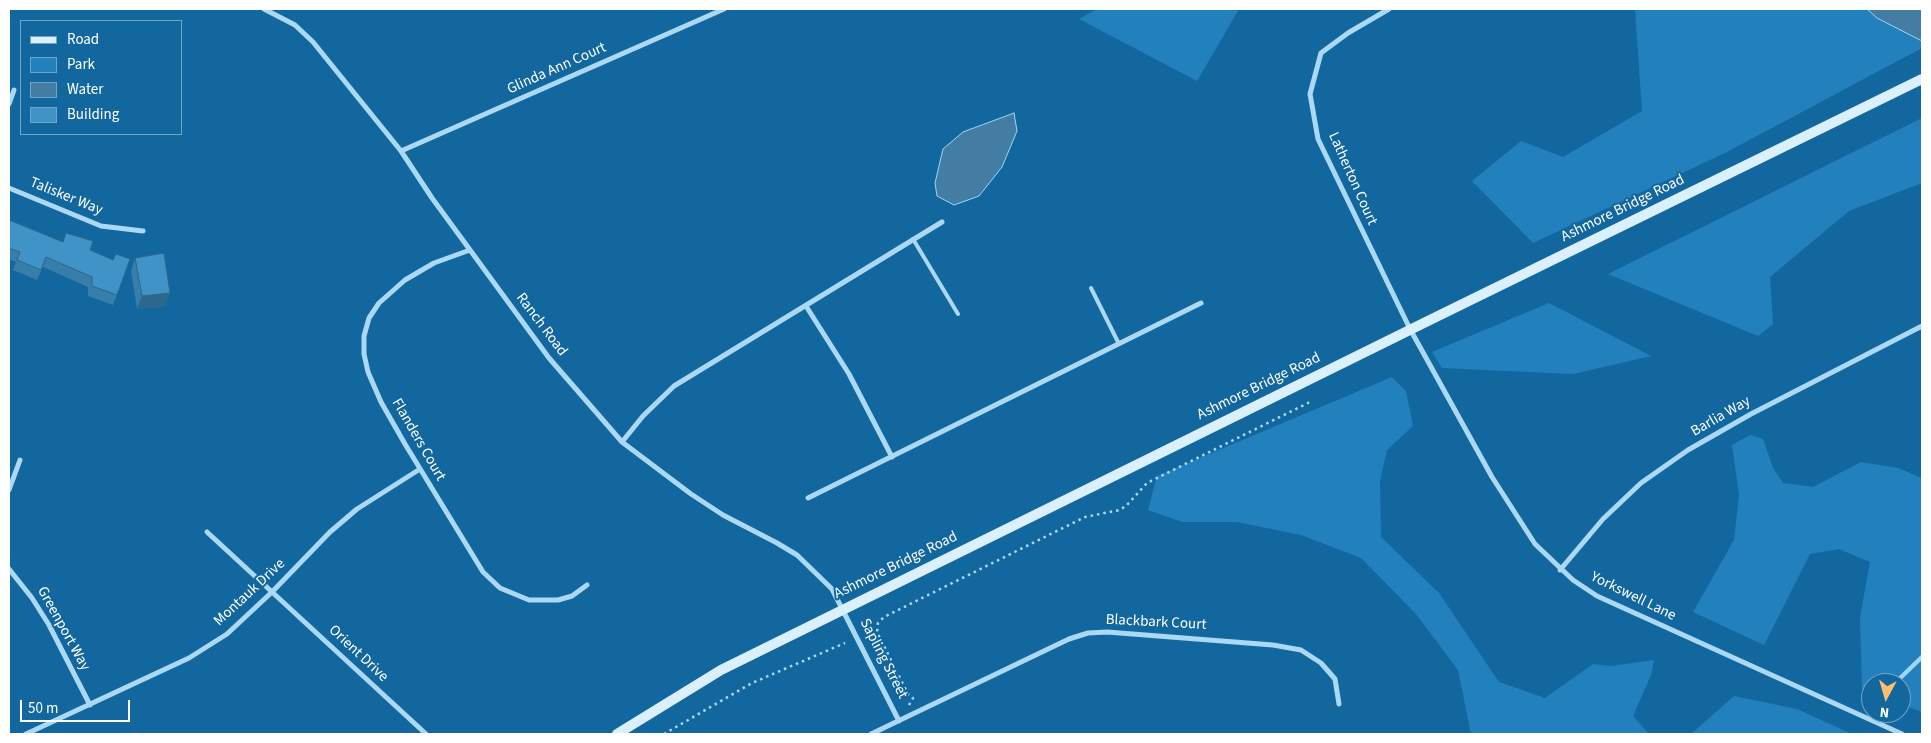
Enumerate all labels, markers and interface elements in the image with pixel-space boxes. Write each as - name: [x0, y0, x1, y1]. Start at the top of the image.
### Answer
- legend: [20, 20, 182, 135]
- text: Road: [67, 29, 99, 50]
- street label: Glinda Ann Court: [505, 39, 609, 99]
- text: Park: [67, 54, 95, 75]
- text: Water: [67, 79, 103, 100]
- text: Building: [67, 104, 119, 125]
- street label: Latherton Court: [1323, 130, 1381, 228]
- street label: Ashmore Bridge Road: [1558, 171, 1688, 247]
- street label: Talisker Way: [27, 174, 105, 220]
- street label: Ranch Road: [511, 290, 571, 360]
- street label: Ashmore Bridge Road: [1194, 349, 1324, 425]
- street label: Barlia Way: [1688, 393, 1754, 441]
- street label: Flanders Court: [387, 396, 449, 484]
- street label: Ashmore Bridge Road: [831, 528, 961, 604]
- street label: Montauk Drive: [211, 556, 289, 630]
- street label: Yorkswell Lane: [1587, 569, 1679, 625]
- street label: Greenport Way: [33, 584, 93, 674]
- street label: Blackbark Court: [1105, 611, 1207, 635]
- street label: Sapling Street: [855, 616, 911, 702]
- street label: Orient Drive: [324, 622, 392, 686]
- north arrow: [1861, 673, 1911, 723]
- scale bar: [22, 690, 132, 722]
- text: 50 m: [28, 698, 58, 719]
- text: N: [1879, 701, 1890, 722]

